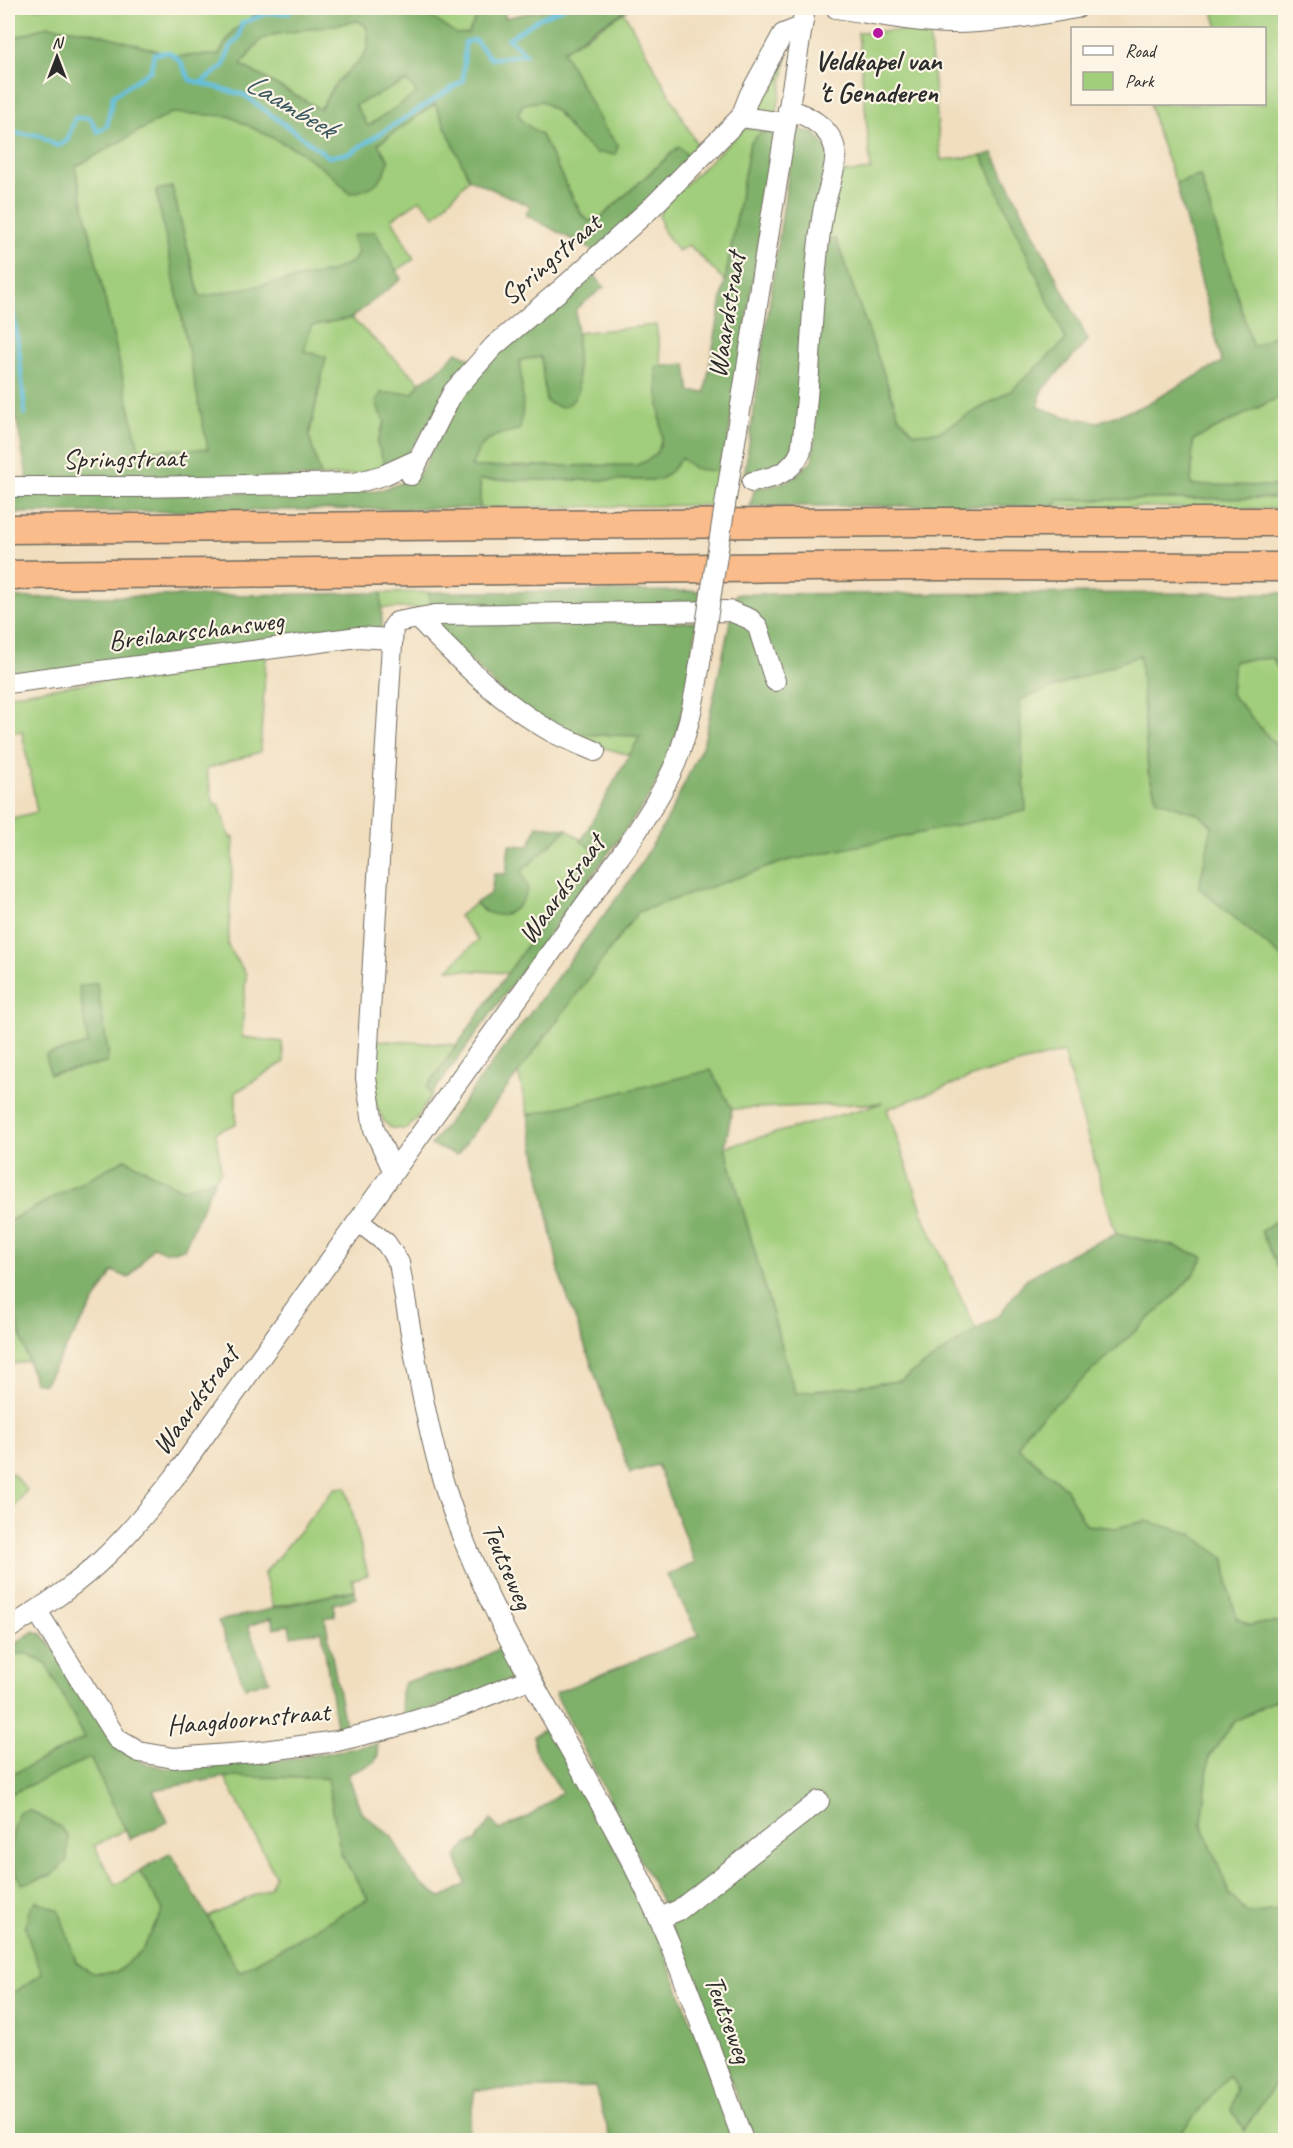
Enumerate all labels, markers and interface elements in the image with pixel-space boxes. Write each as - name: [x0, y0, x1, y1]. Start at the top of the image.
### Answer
- marker: Veldkapel van 't Genaderen: [871, 26, 885, 40]
- north arrow: [27, 27, 87, 87]
- legend: [1071, 27, 1266, 105]
- text: N: [52, 33, 65, 53]
- text: Road: [1125, 40, 1158, 62]
- place label: Veldkapel van 't Genaderen: [814, 43, 943, 110]
- water label: Laambeek: [239, 63, 348, 150]
- text: Park: [1125, 70, 1155, 92]
- street label: Springstraat: [492, 204, 610, 313]
- street label: Waardstraat: [699, 246, 754, 380]
- street label: Springstraat: [62, 439, 188, 477]
- street label: Breilaarschansweg: [106, 602, 287, 658]
- street label: Waardstraat: [510, 824, 615, 950]
- street label: Waardstraat: [144, 1335, 249, 1461]
- street label: Teutseweg: [474, 1517, 542, 1616]
- street label: Haagdoornstraat: [165, 1693, 334, 1743]
- street label: Teutseweg: [697, 1970, 761, 2069]

